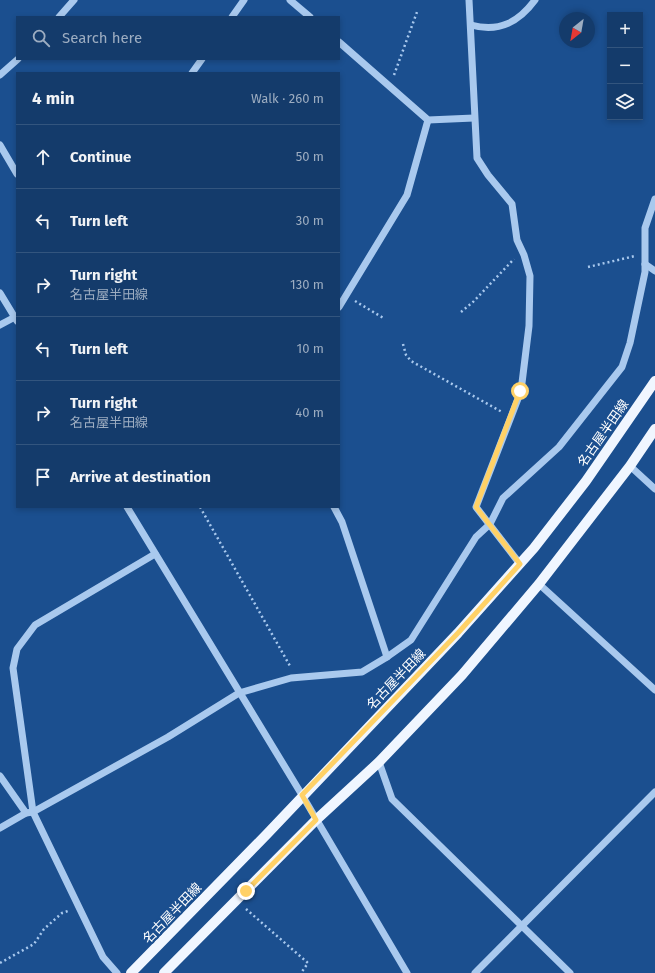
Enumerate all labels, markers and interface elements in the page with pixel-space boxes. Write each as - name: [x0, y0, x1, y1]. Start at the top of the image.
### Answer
- north arrow: [559, 12, 595, 48]
- map controls: [607, 12, 643, 120]
- button: +: [607, 12, 643, 48]
- search box: [16, 16, 340, 60]
- icon: search: [30, 27, 52, 49]
- text: Search here: [62, 29, 142, 47]
- button: −: [607, 48, 643, 84]
- button: layers: [607, 84, 643, 120]
- text: 4 min: [32, 88, 75, 109]
- text: Walk · 260 m: [251, 91, 324, 106]
- icon: ahead: [32, 146, 54, 168]
- text: Continue: [70, 148, 131, 166]
- text: 50 m: [296, 149, 324, 164]
- icon: left: [32, 210, 54, 232]
- text: Turn left: [70, 212, 128, 230]
- text: 30 m: [296, 213, 324, 228]
- text: Turn right: [70, 266, 137, 284]
- icon: right: [32, 274, 54, 296]
- text: 130 m: [290, 277, 324, 292]
- text: 名古屋半田線: [70, 287, 148, 302]
- icon: left: [32, 338, 54, 360]
- text: Turn left: [70, 340, 128, 358]
- text: 10 m: [297, 341, 324, 356]
- route start: [511, 382, 529, 400]
- text: Turn right: [70, 394, 137, 412]
- street label: 名古屋半田線: [574, 397, 632, 469]
- icon: right: [32, 402, 54, 424]
- text: 40 m: [295, 405, 324, 420]
- text: 名古屋半田線: [70, 415, 148, 430]
- icon: arrive: [32, 466, 54, 488]
- text: Arrive at destination: [70, 468, 211, 486]
- street label: 名古屋半田線: [364, 646, 428, 712]
- street label: 名古屋半田線: [140, 880, 204, 946]
- route end: [237, 882, 255, 900]

